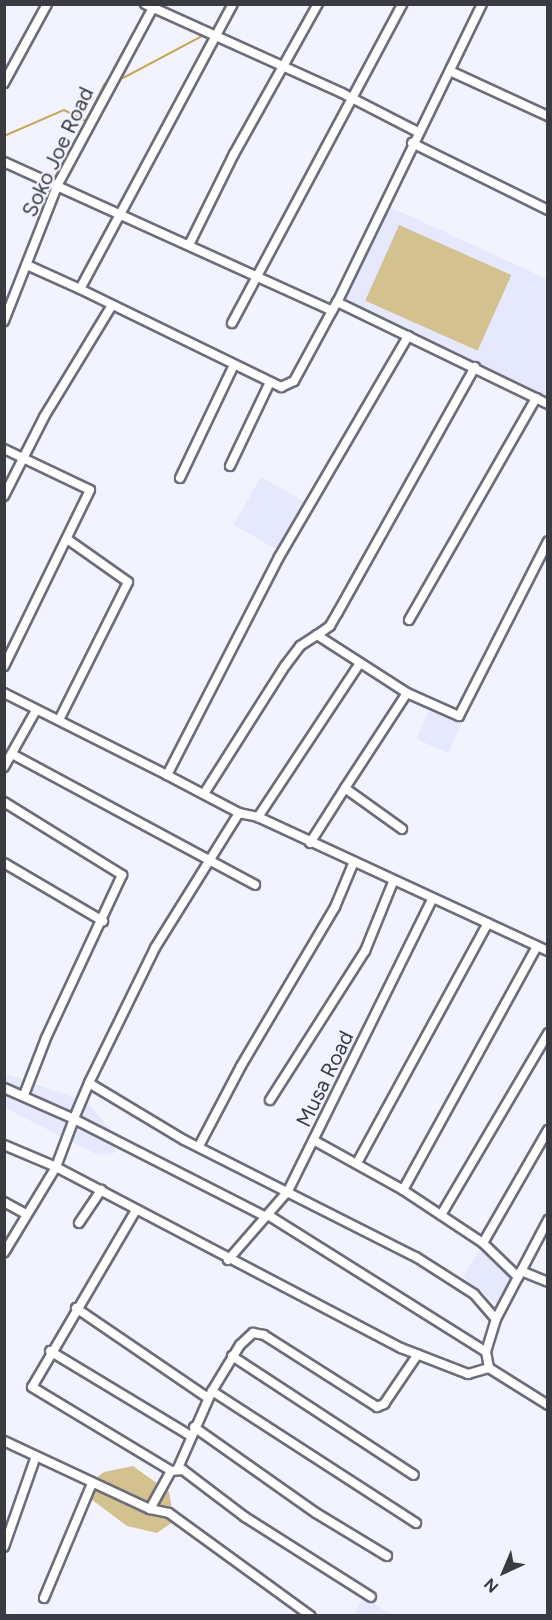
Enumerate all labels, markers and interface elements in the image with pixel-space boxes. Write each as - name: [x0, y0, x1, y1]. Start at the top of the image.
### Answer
- street label: Soko Joe Road: [17, 83, 99, 221]
- street label: Musa Road: [291, 1027, 359, 1131]
- north arrow: [474, 1542, 534, 1602]
- text: N: [480, 1574, 502, 1596]

